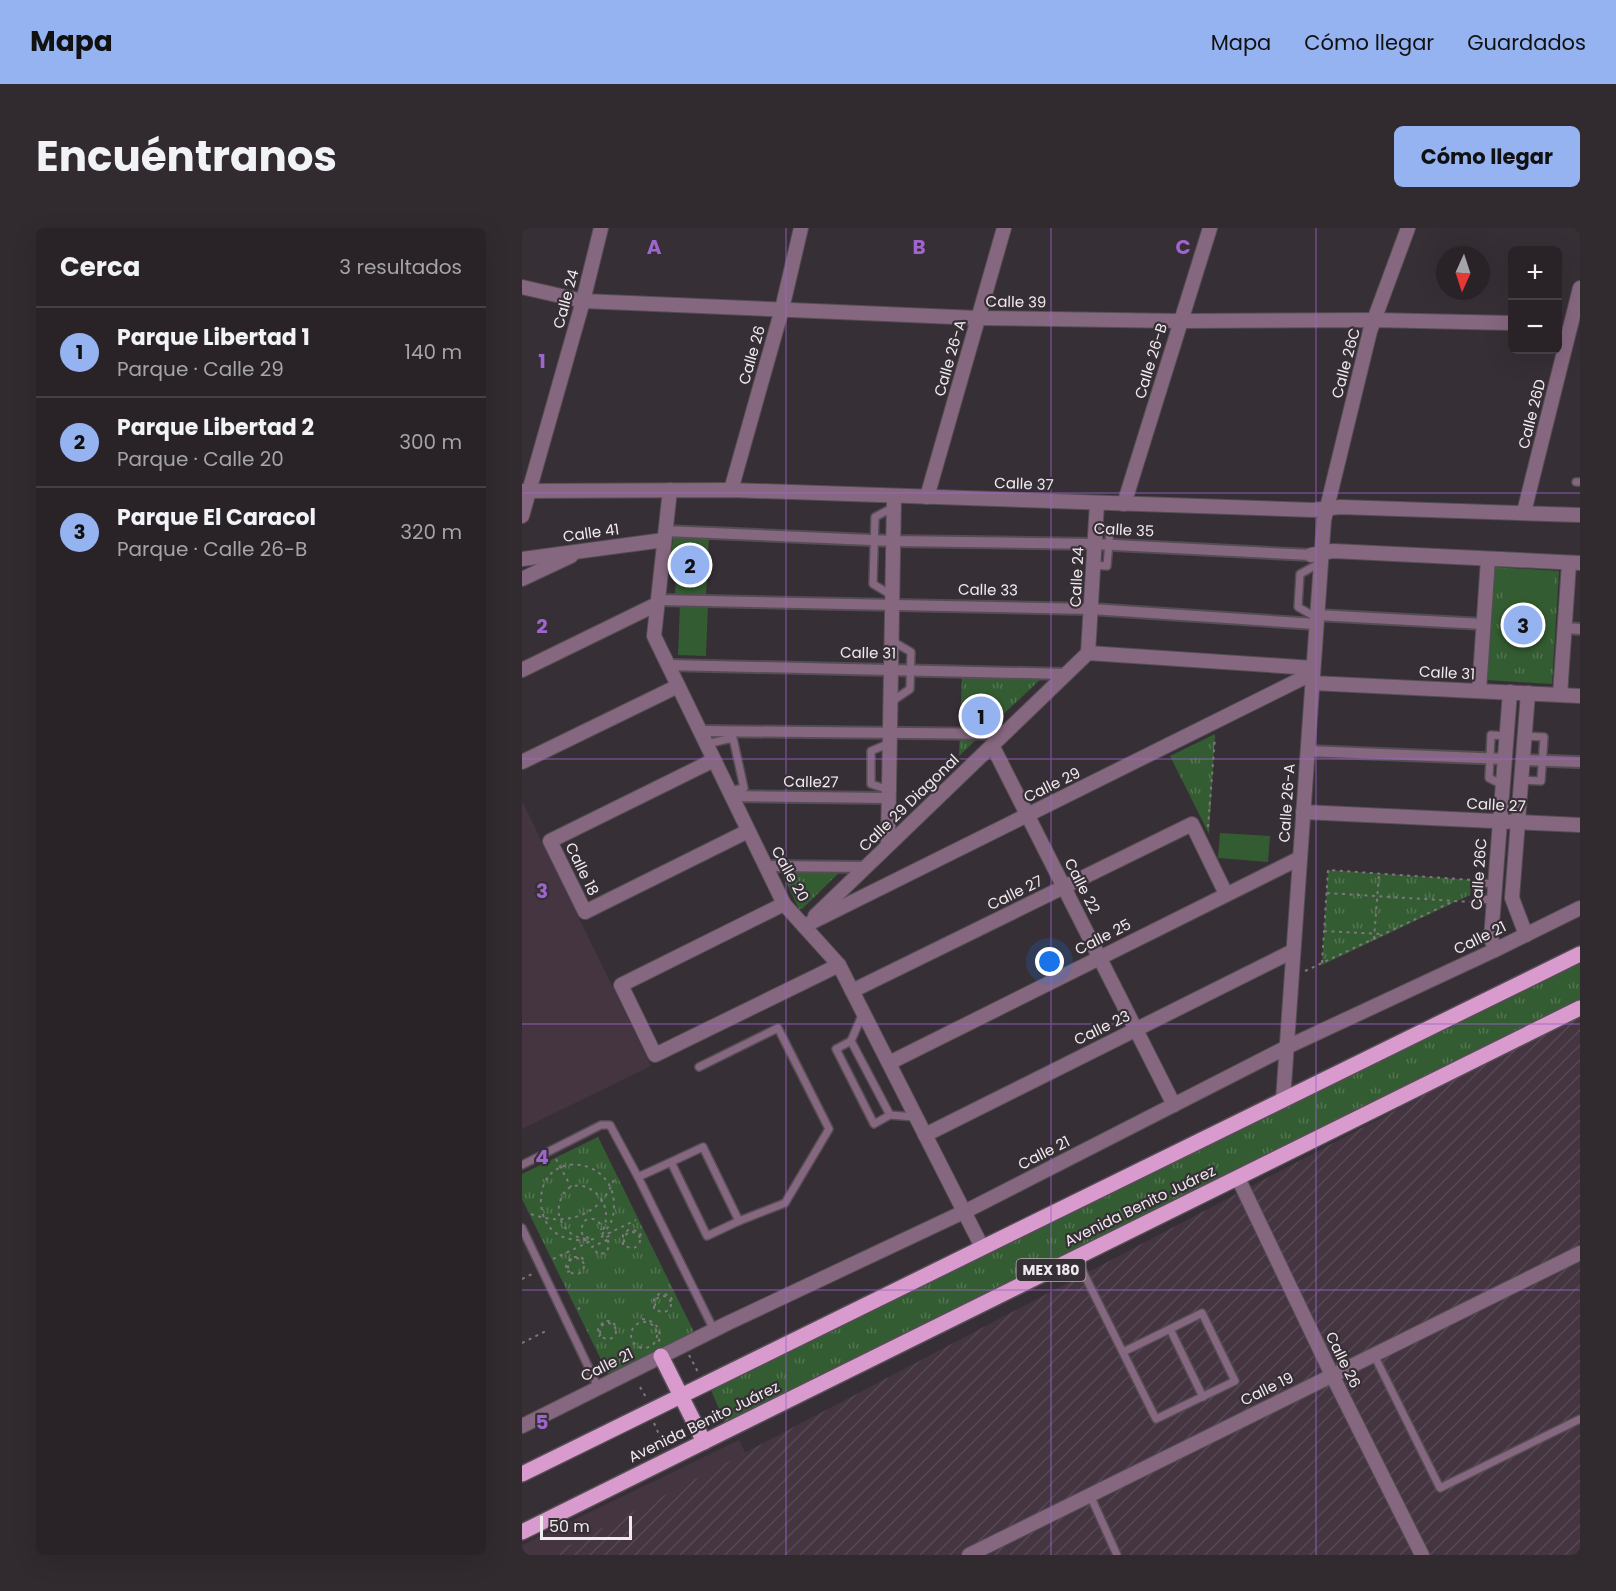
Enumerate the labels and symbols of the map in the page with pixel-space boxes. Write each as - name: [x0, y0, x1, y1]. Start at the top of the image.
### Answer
- text: A: [647, 233, 662, 261]
- text: B: [912, 233, 926, 261]
- text: C: [1175, 233, 1191, 261]
- north arrow: [1436, 246, 1490, 300]
- street label: Calle 24: [548, 267, 583, 331]
- street label: Calle 39: [985, 290, 1047, 313]
- street label: Calle 26-A: [929, 317, 970, 399]
- street label: Calle 26-B: [1129, 320, 1172, 401]
- street label: Calle 26: [733, 323, 770, 387]
- street label: Calle 26C: [1326, 325, 1365, 400]
- text: 1: [538, 347, 546, 375]
- street label: Calle 26D: [1513, 377, 1550, 451]
- street label: Calle 37: [994, 472, 1054, 495]
- street label: Calle 35: [1093, 517, 1155, 542]
- street label: Calle 41: [561, 518, 620, 547]
- pin: 2: [670, 542, 710, 588]
- street label: Calle 24: [1064, 546, 1089, 608]
- street label: Calle 33: [958, 578, 1018, 601]
- pin: 3: [1504, 602, 1542, 648]
- text: 2: [536, 612, 548, 640]
- street label: Calle 31: [840, 642, 896, 663]
- street label: Calle 31: [1418, 661, 1476, 684]
- pin: 1: [962, 694, 1000, 738]
- street label: Calle 29 Diagonal: [854, 749, 963, 856]
- street label: Calle 29: [1020, 762, 1084, 807]
- street label: Calle 26-A: [1273, 763, 1300, 843]
- street label: Calle27: [783, 771, 839, 792]
- street label: Calle 27: [1466, 792, 1526, 817]
- street label: Calle 26C: [1466, 837, 1491, 911]
- street label: Calle 18: [561, 839, 604, 899]
- street label: Calle 20: [767, 842, 814, 905]
- street label: Calle 22: [1060, 854, 1105, 917]
- street label: Calle 27: [984, 870, 1046, 915]
- text: 3: [536, 877, 548, 905]
- street label: Calle 25: [1071, 913, 1134, 960]
- street label: Calle 21: [1450, 916, 1509, 959]
- your location: [1035, 947, 1064, 976]
- street label: Calle 23: [1070, 1005, 1133, 1050]
- street label: Calle 21: [1014, 1131, 1073, 1175]
- text: 4: [535, 1143, 549, 1171]
- street label: Avenida Benito Juárez: [1061, 1160, 1219, 1251]
- road number: MEX 180: [1016, 1259, 1086, 1281]
- street label: Calle 26: [1321, 1328, 1366, 1392]
- street label: Calle 21: [577, 1343, 636, 1386]
- street label: Calle 19: [1237, 1367, 1297, 1410]
- street label: Avenida Benito Juárez: [625, 1376, 783, 1467]
- text: 5: [536, 1408, 549, 1436]
- scale bar: [540, 1513, 632, 1540]

